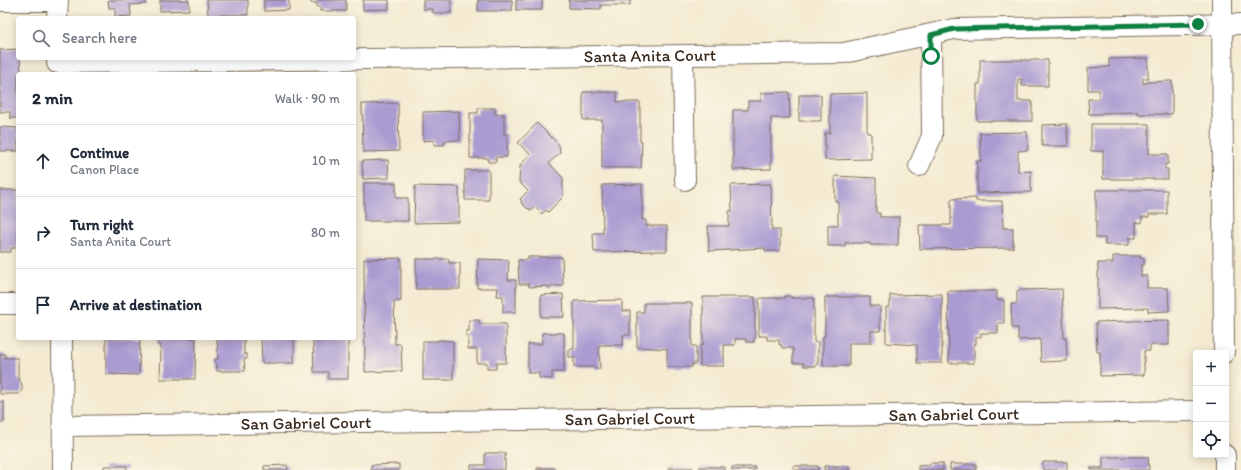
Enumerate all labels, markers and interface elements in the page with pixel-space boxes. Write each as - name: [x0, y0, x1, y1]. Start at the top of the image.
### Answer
- route end: [1189, 15, 1207, 33]
- search box: [16, 16, 356, 60]
- icon: search: [30, 27, 52, 49]
- text: Search here: [62, 29, 137, 47]
- street label: Santa Anita Court: [584, 45, 716, 66]
- route start: [922, 47, 940, 65]
- text: 2 min: [32, 88, 72, 108]
- text: Walk · 90 m: [275, 91, 340, 106]
- text: Continue: [70, 144, 129, 162]
- icon: ahead: [32, 150, 54, 172]
- text: 10 m: [312, 153, 340, 168]
- text: Canon Place: [70, 162, 139, 177]
- text: Turn right: [70, 216, 134, 234]
- icon: right: [32, 222, 54, 244]
- text: 80 m: [311, 225, 340, 240]
- text: Santa Anita Court: [70, 234, 171, 249]
- icon: arrive: [32, 294, 54, 316]
- text: Arrive at destination: [70, 296, 202, 314]
- map controls: [1193, 350, 1229, 458]
- button: +: [1193, 350, 1229, 386]
- button: −: [1193, 386, 1229, 422]
- street label: San Gabriel Court: [889, 403, 1019, 425]
- street label: San Gabriel Court: [565, 408, 695, 429]
- street label: San Gabriel Court: [241, 412, 371, 434]
- button: locate: [1193, 422, 1229, 458]

